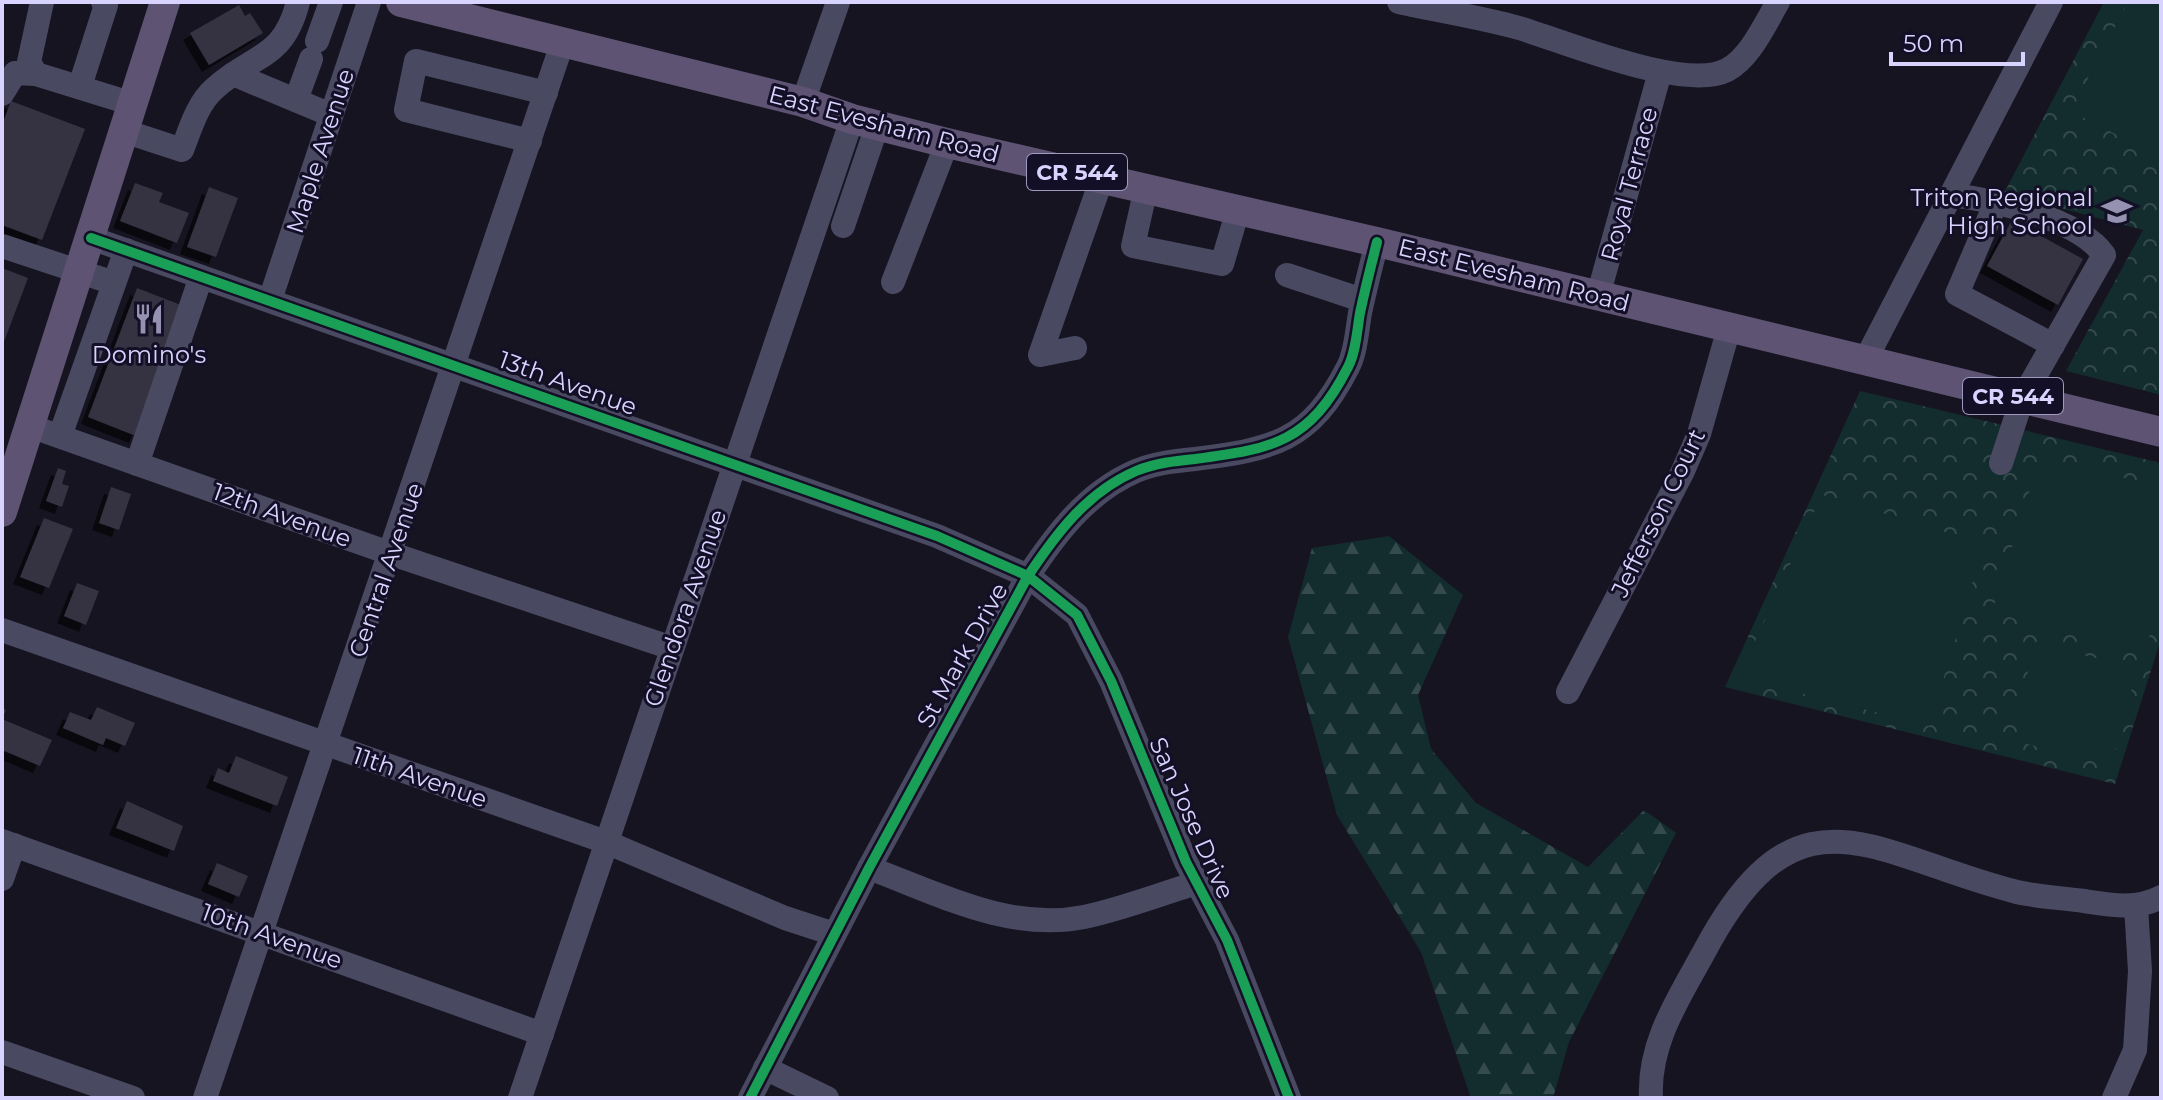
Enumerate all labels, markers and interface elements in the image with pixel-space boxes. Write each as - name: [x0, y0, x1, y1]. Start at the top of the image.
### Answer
- scale bar: [1891, 16, 2023, 66]
- text: 50 m: [1903, 29, 1964, 58]
- street label: Maple Avenue: [280, 65, 360, 237]
- street label: East Evesham Road: [766, 79, 1002, 169]
- street label: Royal Terrace: [1594, 104, 1664, 264]
- road number: CR 544: [1027, 154, 1127, 190]
- place label: Triton Regional High School: [1910, 183, 2093, 240]
- school or university icon: Triton Regional High School: [2100, 194, 2134, 228]
- street label: East Evesham Road: [1395, 232, 1633, 318]
- restaurant icon: Domino's: [132, 302, 166, 336]
- place label: Domino's: [92, 340, 206, 369]
- street label: 13th Avenue: [495, 345, 641, 421]
- road number: CR 544: [1963, 378, 2063, 414]
- street label: Jefferson Court: [1604, 424, 1711, 603]
- street label: 12th Avenue: [209, 477, 355, 553]
- street label: Central Avenue: [342, 479, 430, 661]
- street label: Glendora Avenue: [638, 506, 732, 710]
- street label: St Mark Drive: [910, 578, 1014, 732]
- street label: San Jose Drive: [1143, 733, 1241, 903]
- street label: 11th Avenue: [349, 740, 491, 814]
- street label: 10th Avenue: [198, 897, 346, 975]

